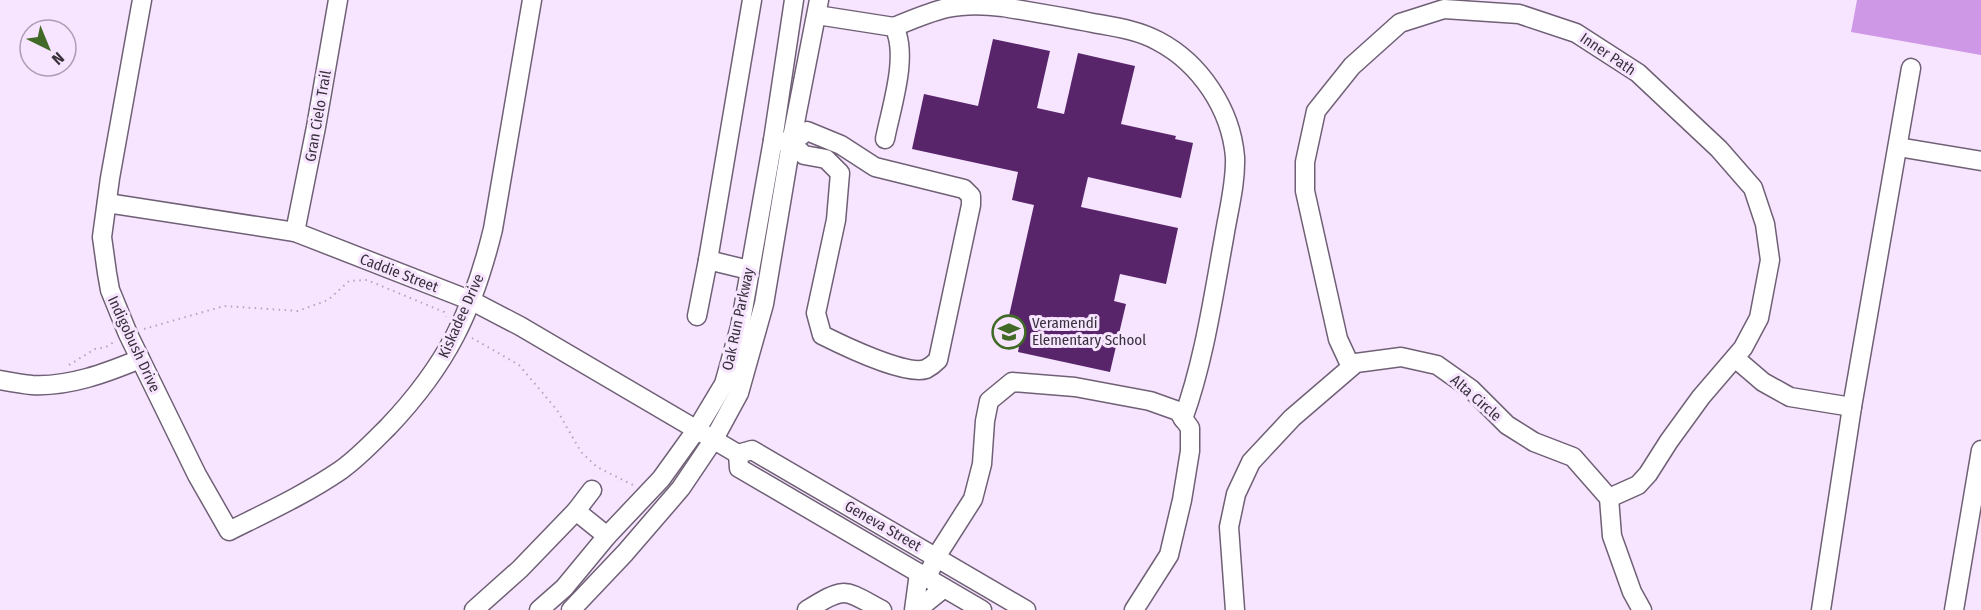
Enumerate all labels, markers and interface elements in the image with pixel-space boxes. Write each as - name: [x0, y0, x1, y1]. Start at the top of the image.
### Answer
- north arrow: [18, 18, 78, 78]
- street label: Inner Path: [1577, 29, 1639, 79]
- text: N: [48, 48, 68, 69]
- street label: Gran Cielo Trail: [301, 69, 335, 163]
- street label: Caddie Street: [357, 250, 441, 296]
- street label: Oak Run Parkway: [718, 266, 758, 372]
- street label: Kiskadee Drive: [434, 271, 488, 361]
- street label: Indigobush Drive: [104, 293, 164, 395]
- school or university icon: Veramendi Elementary School: [991, 314, 1027, 350]
- place label: Veramendi Elementary School: [1032, 314, 1146, 349]
- street label: Alta Circle: [1447, 371, 1505, 425]
- street label: Geneva Street: [841, 497, 925, 555]

